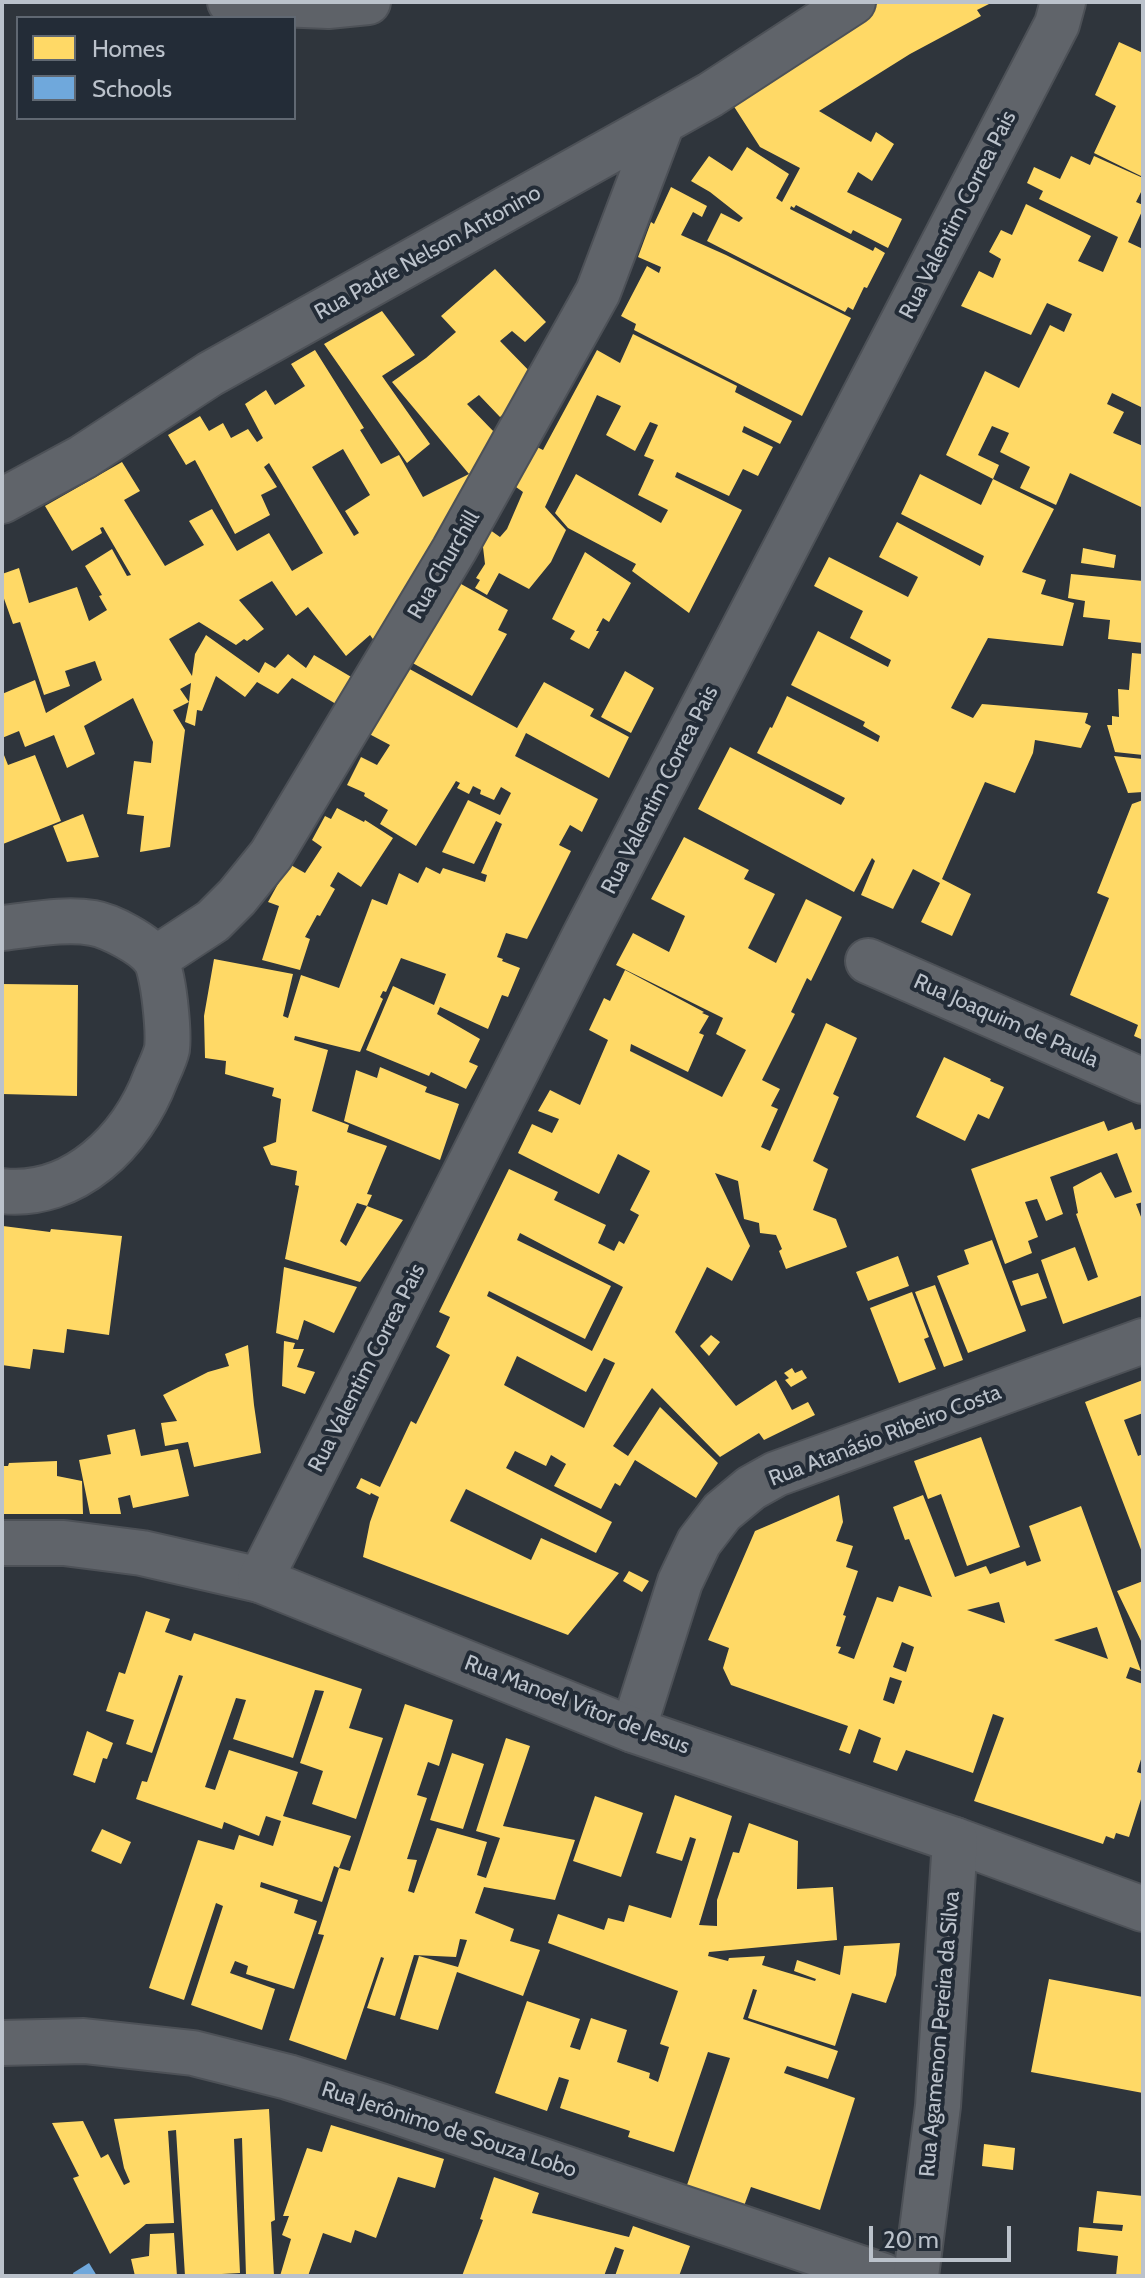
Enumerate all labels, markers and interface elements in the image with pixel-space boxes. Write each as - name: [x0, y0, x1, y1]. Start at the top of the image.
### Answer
- legend: [16, 16, 296, 120]
- text: Homes: [92, 34, 165, 63]
- text: Schools: [92, 74, 172, 103]
- street label: Rua Valentim Correa Pais: [894, 106, 1022, 324]
- street label: Rua Padre Nelson Antonino: [310, 180, 546, 326]
- street label: Rua Churchill: [402, 506, 486, 624]
- street label: Rua Valentim Correa Pais: [596, 681, 724, 899]
- street label: Rua Joaquim de Paula: [910, 968, 1102, 1074]
- street label: Rua Valentim Correa Pais: [303, 1259, 431, 1477]
- street label: Rua Atanásio Ribeiro Costa: [765, 1379, 1005, 1493]
- street label: Rua Manoel Vítor de Jesus: [461, 1650, 693, 1760]
- street label: Rua Agamenon Pereira da Silva: [914, 1890, 966, 2178]
- street label: Rua Jerônimo de Souza Lobo: [318, 2076, 580, 2184]
- scale bar: [873, 2210, 1015, 2260]
- text: 20 m: [883, 2225, 939, 2254]

